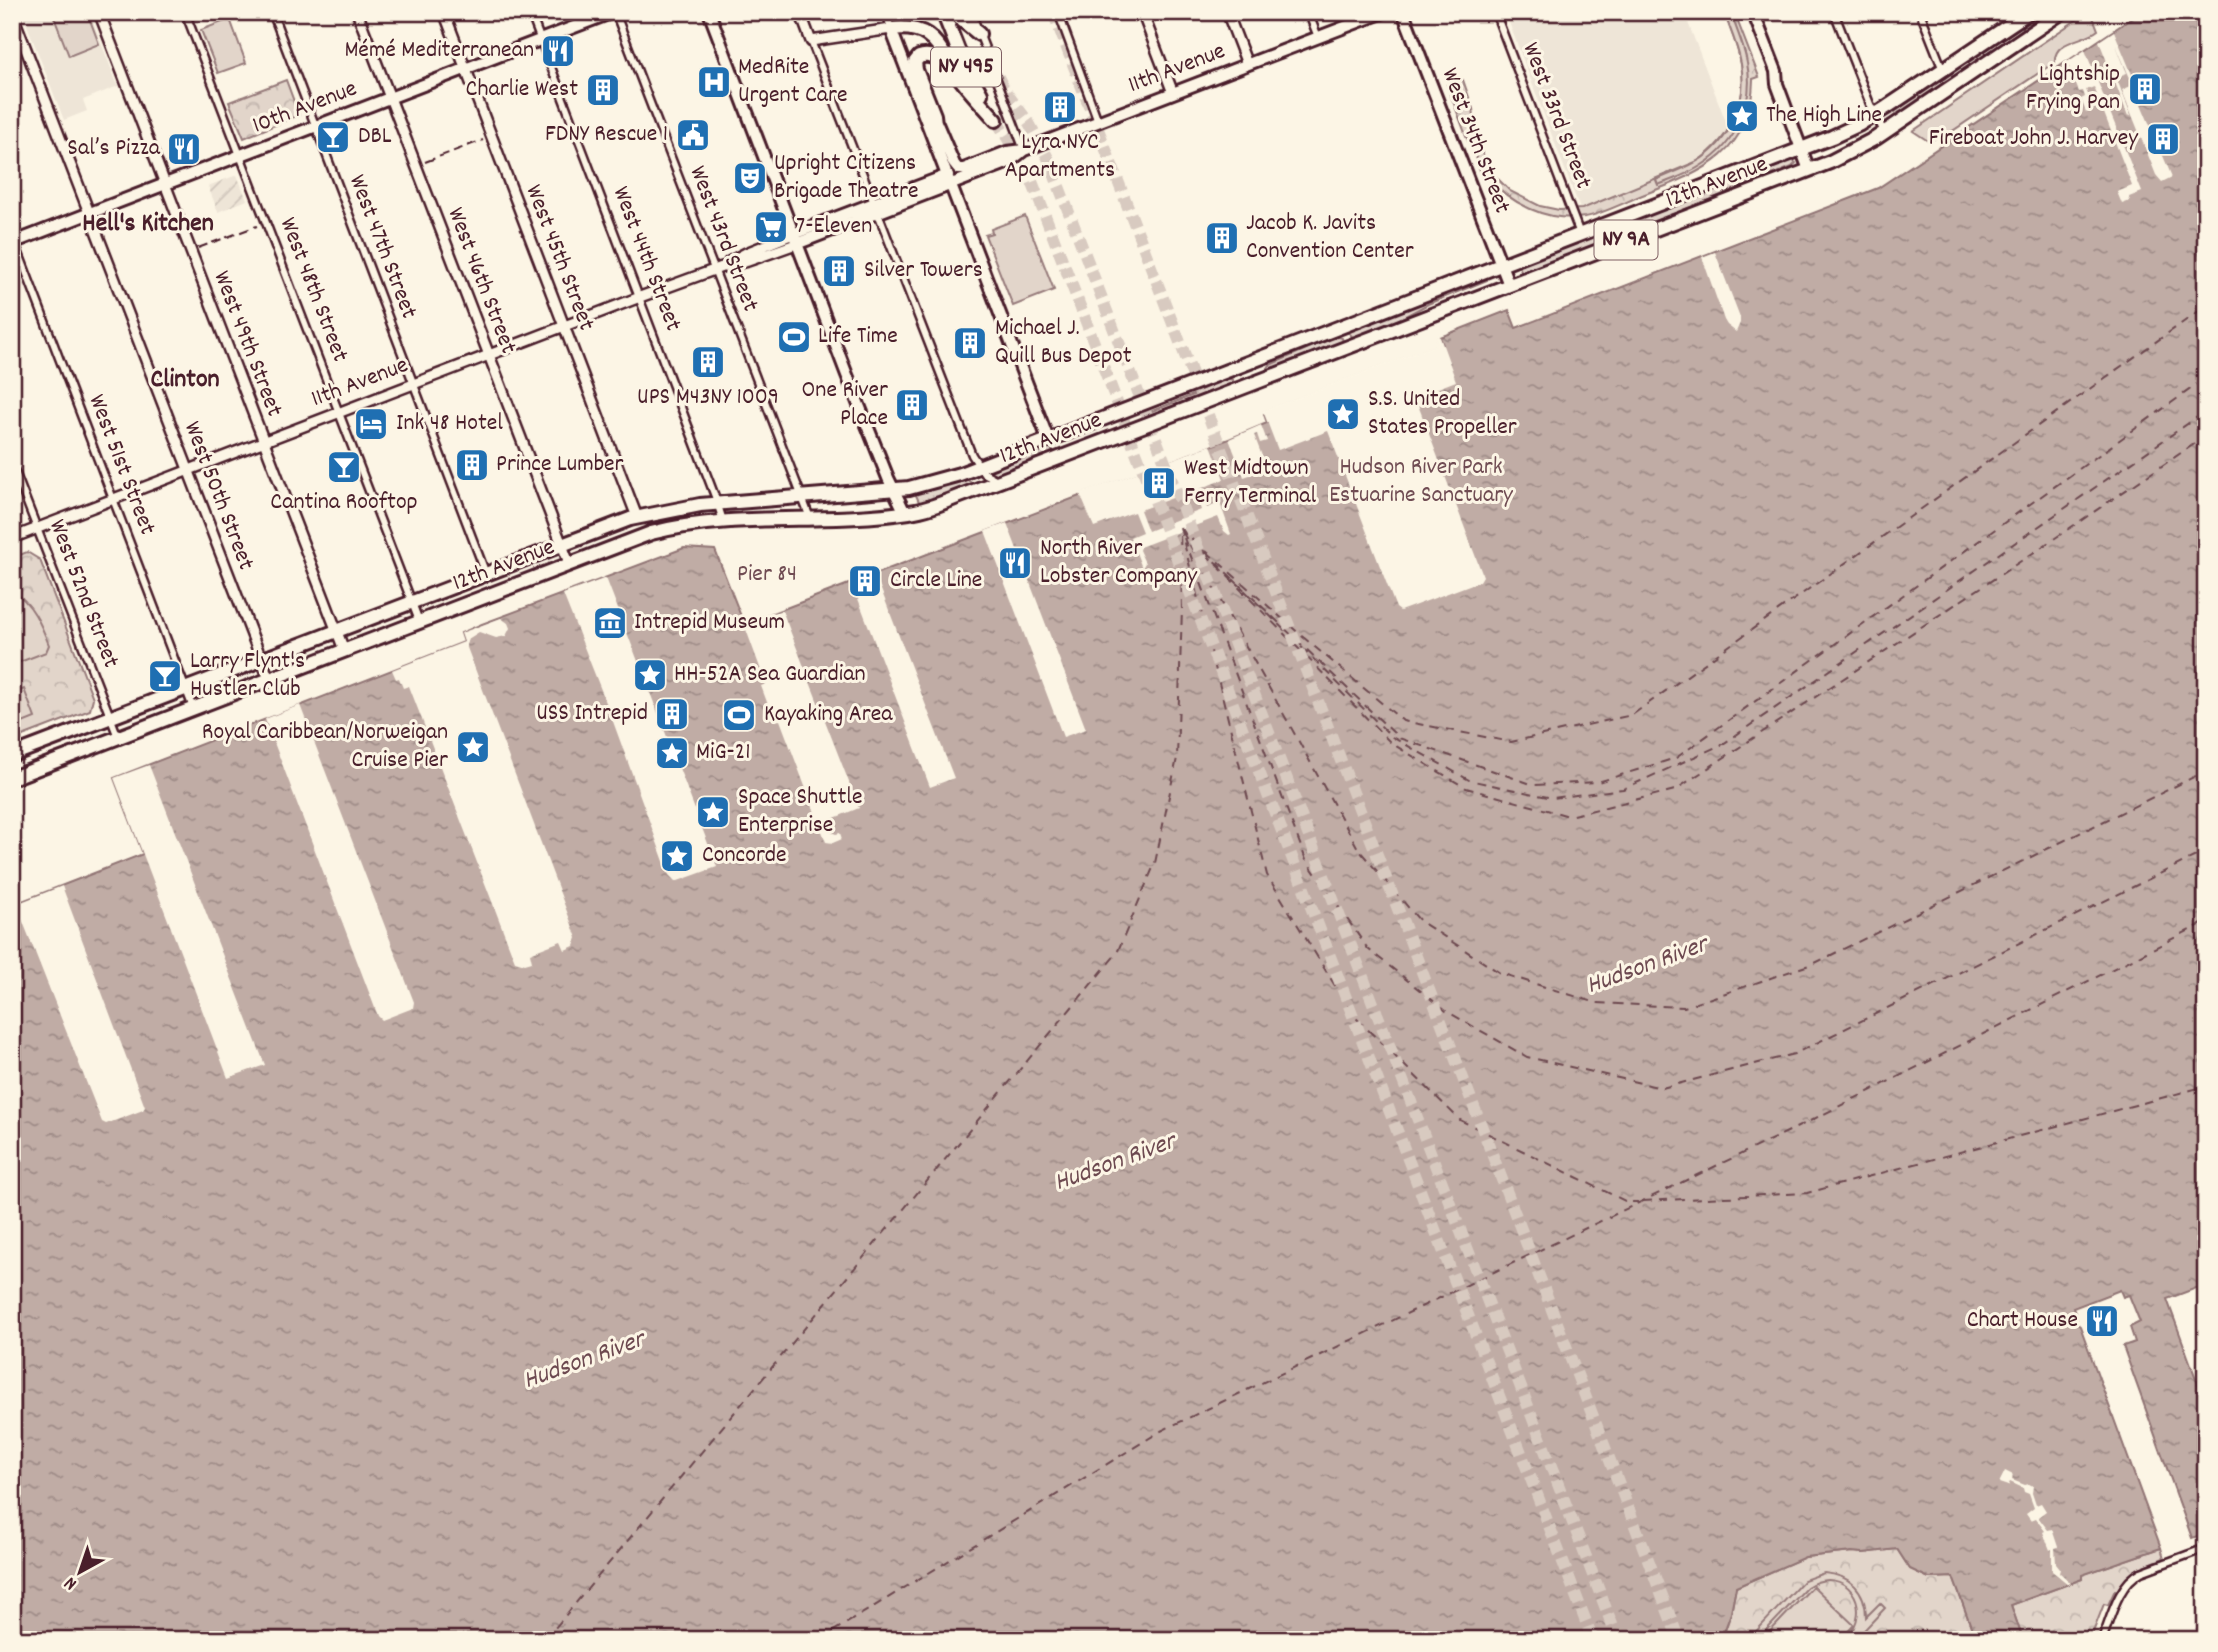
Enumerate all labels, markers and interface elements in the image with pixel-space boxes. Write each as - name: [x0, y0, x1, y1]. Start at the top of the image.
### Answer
- restaurant icon: Mémé Mediterranean: [539, 32, 577, 70]
- place label: Mémé Mediterranean: [345, 34, 534, 68]
- street label: 11th Avenue: [1124, 35, 1230, 103]
- street label: West 33rd Street: [1513, 38, 1600, 194]
- road number: NY 495: [931, 48, 1001, 86]
- place label: MedRite Urgent Care: [738, 51, 848, 113]
- place label: Lightship Frying Pan: [2026, 58, 2120, 120]
- hospital icon: MedRite Urgent Care: [695, 63, 733, 101]
- street label: West 34th Street: [1432, 63, 1518, 219]
- building icon: Lightship Frying Pan: [2126, 70, 2164, 108]
- building icon: Charlie West: [584, 71, 622, 109]
- street label: 10th Avenue: [248, 73, 362, 143]
- place label: Charlie West: [466, 73, 578, 107]
- building icon: Lyra NYC Apartments: [1041, 88, 1079, 126]
- place icon: The High Line: [1723, 97, 1761, 135]
- place label: The High Line: [1766, 99, 1882, 133]
- public building icon: FDNY Rescue 1: [674, 116, 712, 154]
- bar icon: DBL: [314, 118, 352, 156]
- place label: FDNY Rescue 1: [545, 118, 668, 152]
- place label: DBL: [358, 120, 392, 154]
- building icon: Fireboat John J. Harvey: [2144, 120, 2182, 158]
- place label: Fireboat John J. Harvey: [1929, 122, 2139, 156]
- place label: Lyra NYC Apartments: [1005, 126, 1115, 188]
- restaurant icon: Sal’s Pizza: [165, 130, 203, 168]
- place label: Sal’s Pizza: [67, 132, 161, 166]
- place label: Upright Citizens Brigade Theatre: [774, 147, 918, 209]
- street label: 12th Avenue: [1661, 148, 1773, 218]
- theatre icon: Upright Citizens Brigade Theatre: [731, 159, 769, 197]
- street label: West 43rd Street: [680, 161, 766, 317]
- street label: West 47th Street: [339, 170, 425, 324]
- street label: West 45th Street: [516, 180, 602, 336]
- street label: West 44th Street: [603, 182, 689, 336]
- street label: West 46th Street: [438, 203, 525, 359]
- district label: Hell's Kitchen: [82, 206, 214, 243]
- place label: Jacob K. Javits Convention Center: [1246, 207, 1414, 269]
- supermarket icon: 7-Eleven: [752, 208, 790, 246]
- place label: 7-Eleven: [796, 210, 872, 244]
- street label: West 48th Street: [270, 213, 356, 367]
- building icon: Jacob K. Javits Convention Center: [1203, 219, 1241, 257]
- road number: NY 9A: [1594, 220, 1658, 260]
- building icon: Silver Towers: [820, 252, 858, 290]
- place label: Silver Towers: [864, 254, 983, 288]
- street label: West 49th Street: [204, 266, 290, 422]
- place label: Michael J. Quill Bus Depot: [995, 312, 1132, 374]
- sports icon: Life Time: [775, 318, 813, 356]
- place label: Life Time: [818, 320, 898, 354]
- building icon: Michael J. Quill Bus Depot: [951, 324, 989, 362]
- building icon: UPS M43NY 1009: [689, 343, 727, 381]
- street label: 11th Avenue: [307, 349, 413, 417]
- district label: Clinton: [151, 362, 219, 399]
- place label: One River Place: [802, 374, 888, 436]
- place label: UPS M43NY 1009: [637, 381, 779, 415]
- place label: S.S. United States Propeller: [1368, 383, 1517, 445]
- building icon: One River Place: [893, 386, 931, 424]
- street label: West 51st Street: [79, 390, 163, 540]
- place icon: S.S. United States Propeller: [1324, 395, 1362, 433]
- street label: 12th Avenue: [995, 404, 1107, 474]
- hotel icon: Ink 48 Hotel: [352, 405, 390, 443]
- place label: Ink 48 Hotel: [396, 407, 503, 441]
- street label: West 50th Street: [174, 417, 262, 575]
- building icon: Prince Lumber: [453, 446, 491, 484]
- bar icon: Cantina Rooftop: [325, 448, 363, 486]
- place label: Prince Lumber: [496, 448, 624, 482]
- park label: Hudson River Park Estuarine Sanctuary: [1329, 451, 1514, 513]
- place label: West Midtown Ferry Terminal: [1184, 452, 1317, 514]
- building icon: West Midtown Ferry Terminal: [1140, 464, 1178, 502]
- place label: Cantina Rooftop: [270, 486, 418, 520]
- street label: West 52nd Street: [39, 515, 127, 673]
- street label: 12th Avenue: [448, 531, 560, 601]
- place label: North River Lobster Company: [1040, 532, 1198, 594]
- restaurant icon: North River Lobster Company: [996, 544, 1034, 582]
- park label: Pier 84: [737, 558, 797, 592]
- building icon: Circle Line: [846, 562, 884, 600]
- place label: Circle Line: [890, 564, 982, 598]
- museum icon: Intrepid Museum: [591, 604, 629, 642]
- place label: Intrepid Museum: [634, 606, 785, 640]
- place label: Larry Flynt's Hustler Club: [190, 645, 305, 707]
- place icon: HH-52A Sea Guardian: [631, 656, 669, 694]
- bar icon: Larry Flynt's Hustler Club: [146, 657, 184, 695]
- place label: HH-52A Sea Guardian: [674, 658, 866, 692]
- building icon: USS Intrepid: [653, 695, 691, 733]
- sports icon: Kayaking Area: [720, 696, 758, 734]
- place label: USS Intrepid: [536, 697, 648, 731]
- place label: Kayaking Area: [764, 698, 893, 732]
- place label: Royal Caribbean/Norweigan Cruise Pier: [202, 716, 448, 778]
- place icon: Royal Caribbean/Norweigan Cruise Pier: [454, 728, 492, 766]
- place icon: MiG-21: [653, 734, 691, 772]
- place label: MiG-21: [696, 736, 751, 770]
- place label: Space Shuttle Enterprise: [738, 781, 863, 843]
- place icon: Space Shuttle Enterprise: [694, 793, 732, 831]
- place icon: Concorde: [658, 837, 696, 875]
- place label: Concorde: [702, 839, 787, 873]
- water label: Hudson River: [1581, 926, 1716, 1005]
- water label: Hudson River: [1049, 1123, 1184, 1202]
- restaurant icon: Chart House: [2083, 1302, 2121, 1340]
- place label: Chart House: [1967, 1304, 2078, 1338]
- water label: Hudson River: [518, 1321, 653, 1400]
- north arrow: [46, 1536, 116, 1606]
- text: N: [59, 1569, 84, 1596]

